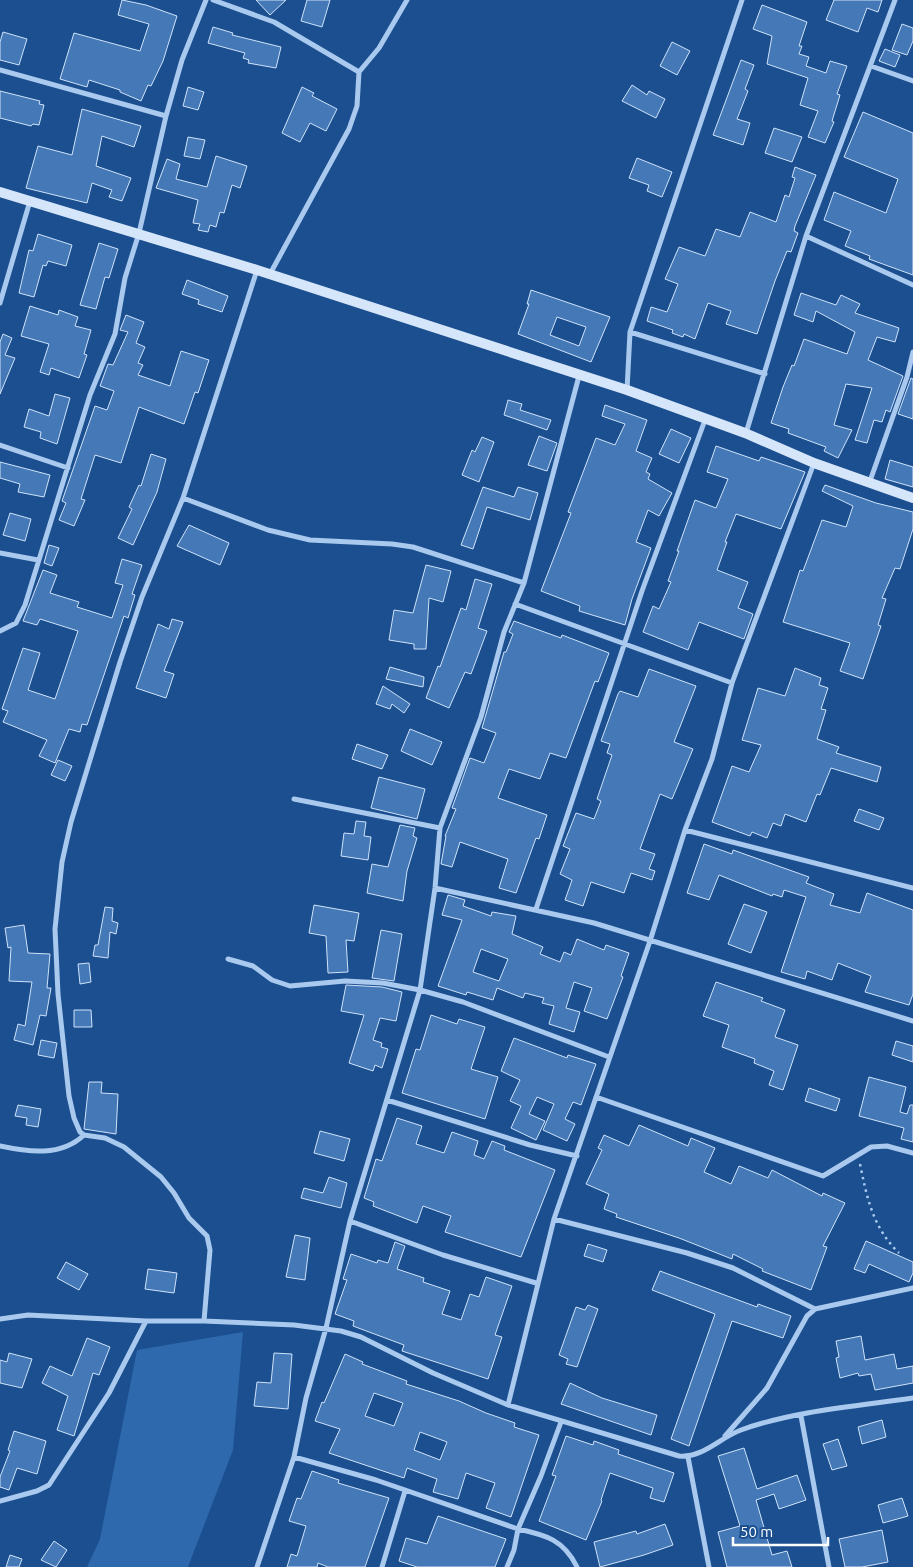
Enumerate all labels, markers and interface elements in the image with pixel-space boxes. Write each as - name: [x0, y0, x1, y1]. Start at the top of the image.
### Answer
- scale bar: [733, 1514, 828, 1546]
- text: 50 m: [740, 1523, 773, 1540]

